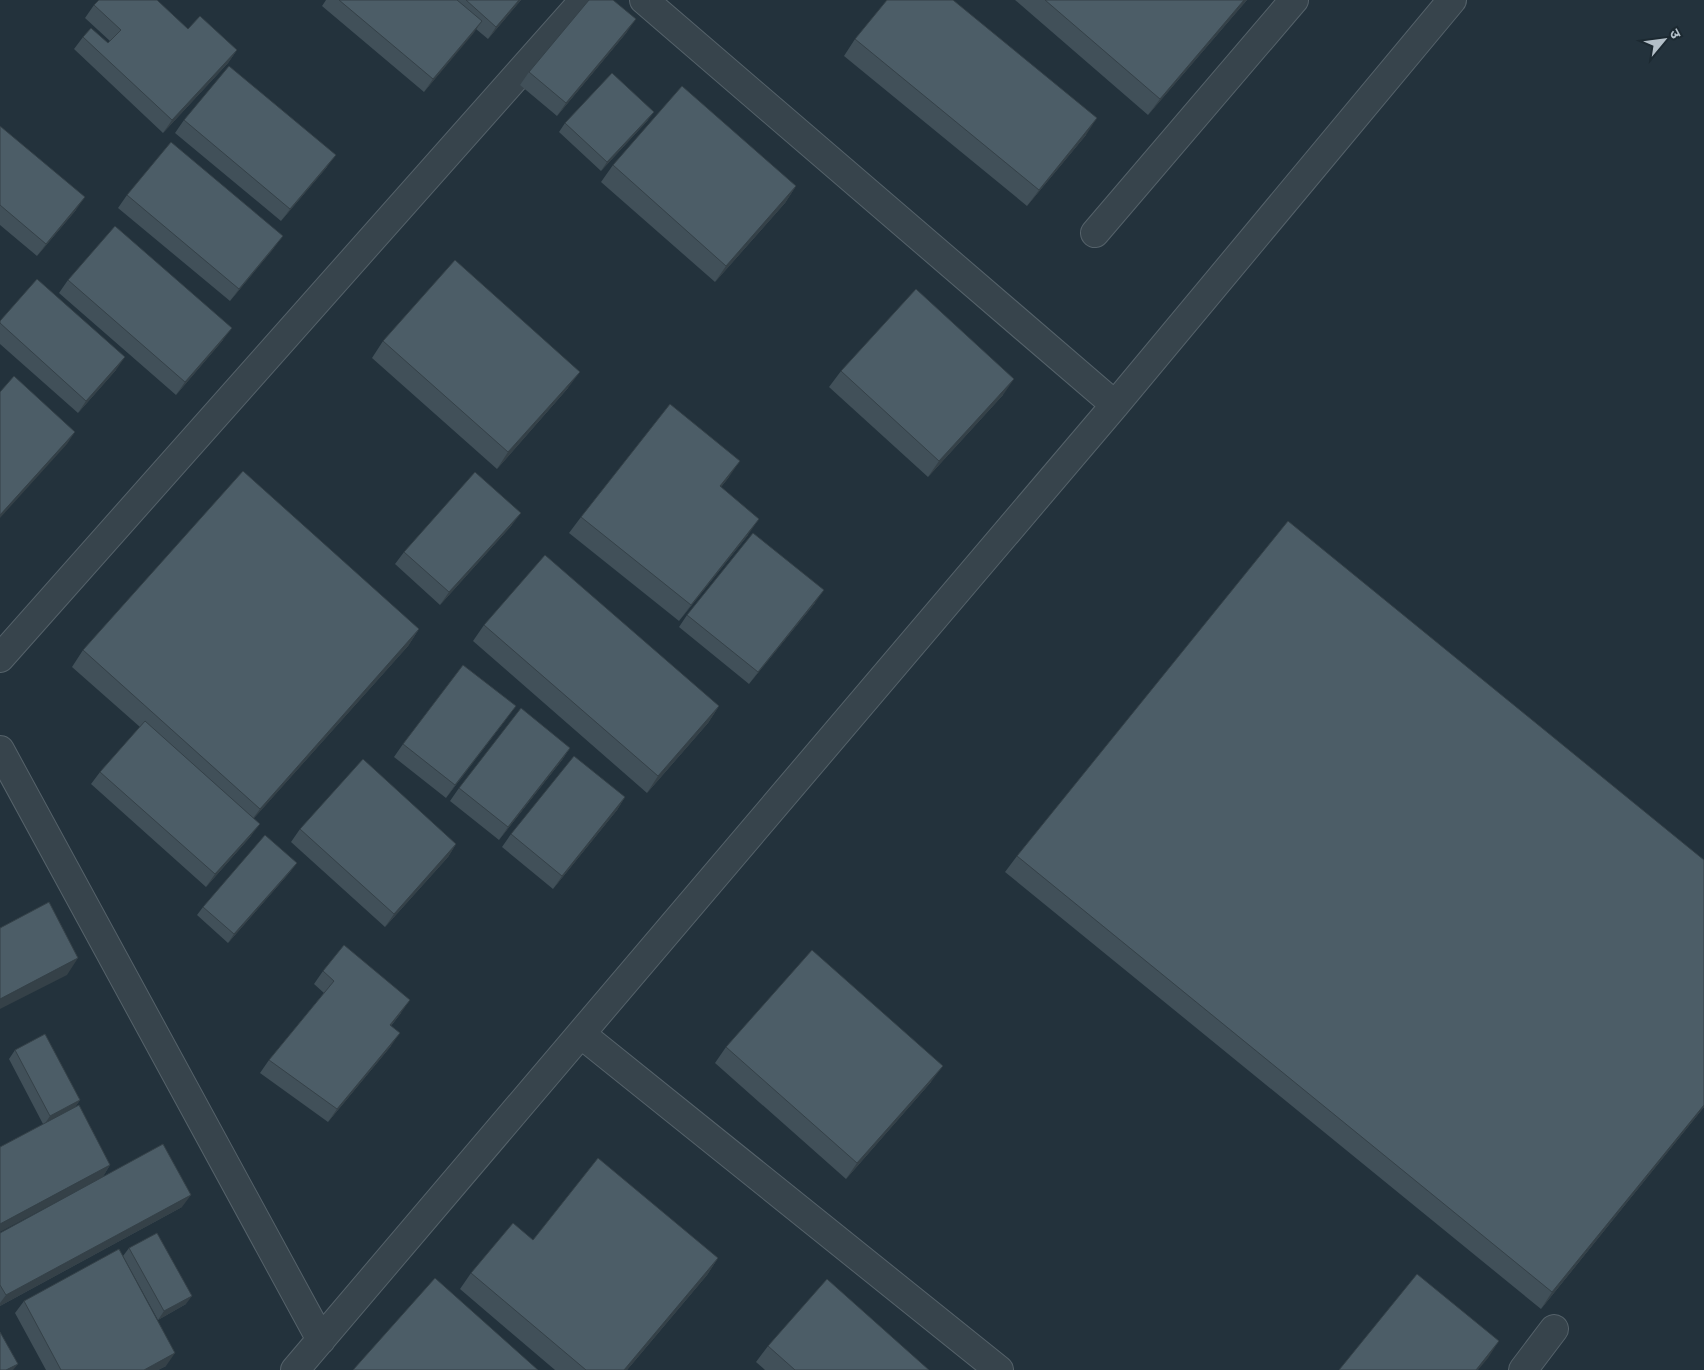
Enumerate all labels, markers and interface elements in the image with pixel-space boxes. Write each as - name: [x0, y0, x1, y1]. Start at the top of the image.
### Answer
- north arrow: [1639, 15, 1689, 65]
- text: उ: [1666, 26, 1686, 42]

